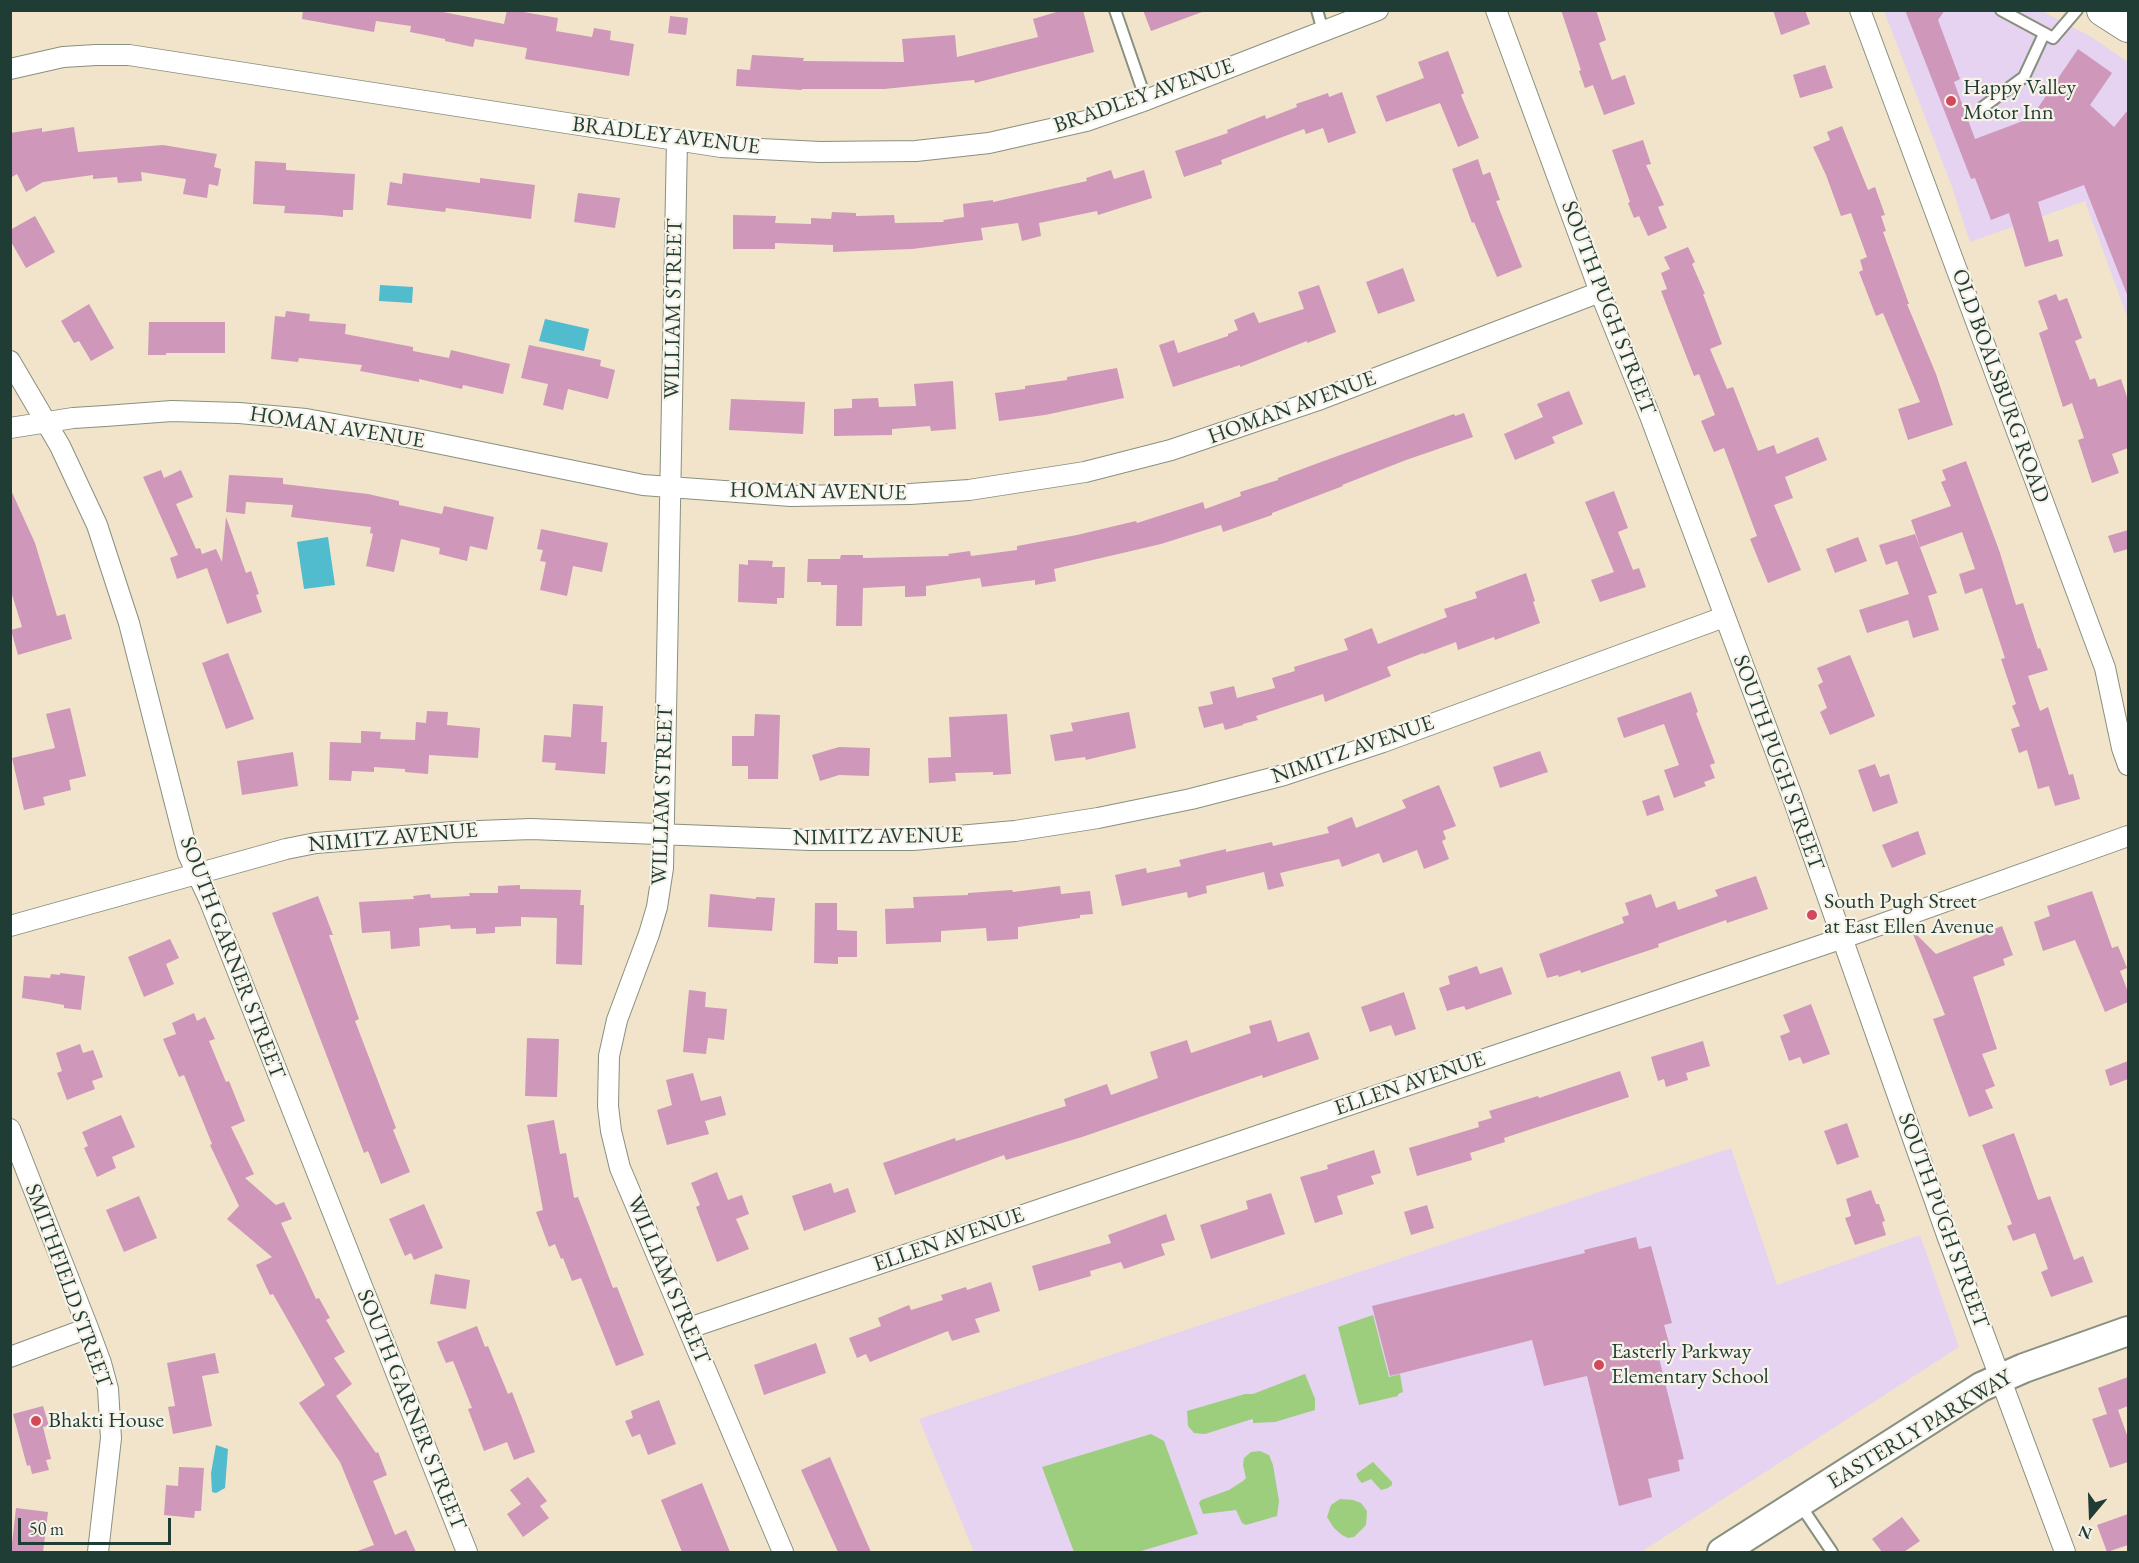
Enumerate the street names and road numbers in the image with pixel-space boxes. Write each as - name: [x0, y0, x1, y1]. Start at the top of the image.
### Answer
- street label: BRADLEY AVENUE: [1050, 53, 1238, 139]
- street label: BRADLEY AVENUE: [571, 111, 761, 161]
- street label: SOUTH PUGH STREET: [1555, 197, 1661, 419]
- street label: WILLIAM STREET: [659, 219, 689, 399]
- street label: OLD BOALSBURG ROAD: [1945, 265, 2055, 507]
- street label: HOMAN AVENUE: [1204, 365, 1380, 451]
- street label: HOMAN AVENUE: [248, 401, 426, 455]
- street label: HOMAN AVENUE: [729, 477, 907, 507]
- street label: SOUTH PUGH STREET: [1727, 652, 1829, 874]
- street label: WILLIAM STREET: [647, 704, 679, 886]
- street label: NIMITZ AVENUE: [1268, 710, 1438, 790]
- street label: NIMITZ AVENUE: [307, 817, 479, 859]
- street label: NIMITZ AVENUE: [793, 822, 963, 852]
- street label: SOUTH GARNER STREET: [174, 833, 290, 1083]
- street label: ELLEN AVENUE: [1331, 1046, 1489, 1122]
- street label: SOUTH PUGH STREET: [1892, 1110, 1994, 1332]
- street label: SMITHFIELD STREET: [19, 1180, 117, 1392]
- street label: WILLIAM STREET: [621, 1192, 715, 1368]
- street label: ELLEN AVENUE: [870, 1202, 1028, 1278]
- street label: SOUTH GARNER STREET: [351, 1286, 471, 1534]
- street label: EASTERLY PARKWAY: [1823, 1365, 2017, 1495]

